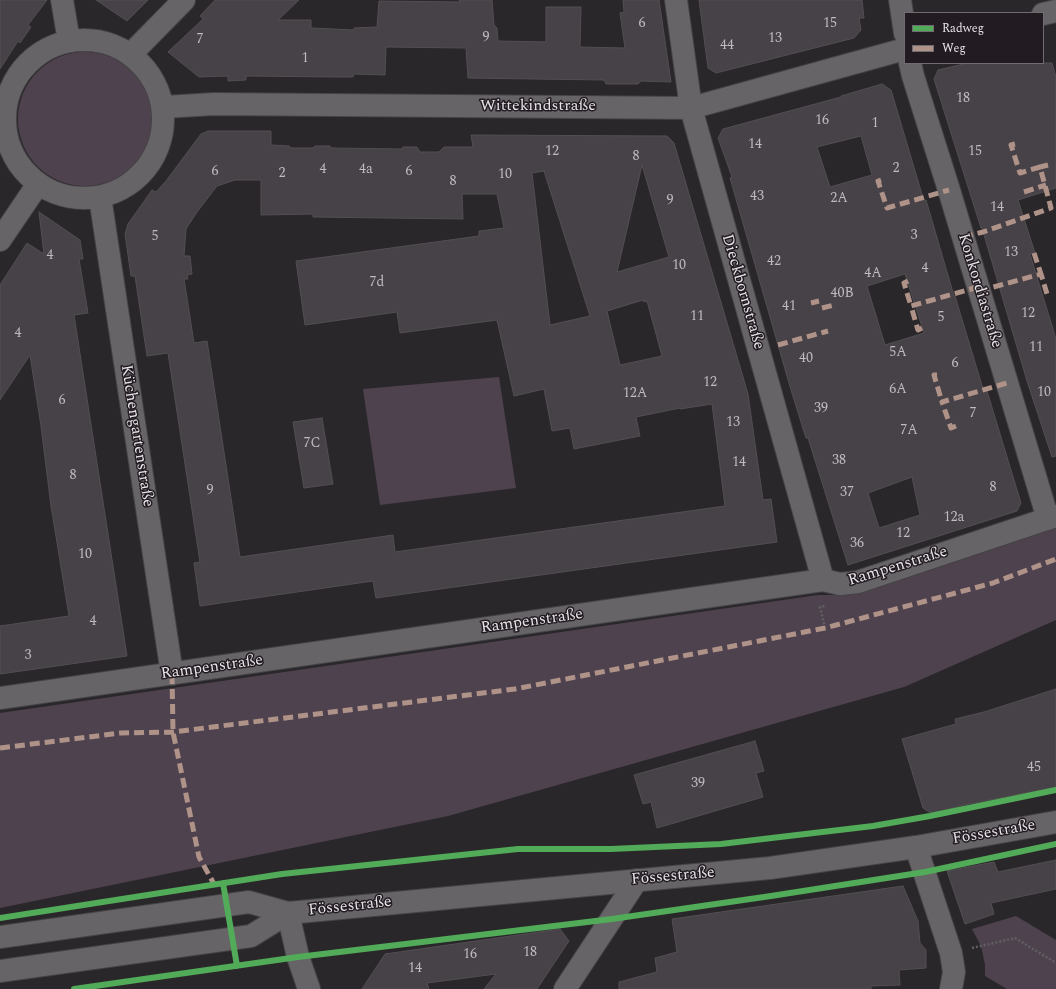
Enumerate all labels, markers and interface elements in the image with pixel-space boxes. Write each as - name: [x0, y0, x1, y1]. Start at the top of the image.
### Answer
- legend: [904, 12, 1044, 64]
- house number: 6: [639, 16, 645, 32]
- house number: 15: [823, 16, 837, 32]
- text: Radweg: [942, 19, 984, 38]
- house number: 9: [483, 30, 489, 46]
- house number: 13: [768, 31, 782, 47]
- house number: 7: [197, 32, 203, 48]
- house number: 44: [720, 38, 734, 54]
- text: Weg: [942, 39, 966, 58]
- house number: 1: [302, 51, 308, 67]
- house number: 18: [956, 91, 970, 107]
- street label: Wittekindstraße: [480, 97, 596, 117]
- house number: 16: [815, 113, 829, 129]
- house number: 1: [872, 116, 878, 132]
- house number: 14: [748, 137, 762, 153]
- house number: 12: [545, 144, 559, 160]
- house number: 15: [968, 144, 982, 160]
- house number: 8: [633, 149, 639, 165]
- house number: 2: [893, 161, 899, 177]
- house number: 4: [320, 162, 326, 178]
- house number: 4a: [359, 162, 373, 178]
- house number: 6: [212, 164, 218, 180]
- house number: 6: [406, 164, 412, 180]
- house number: 2: [279, 166, 285, 182]
- house number: 10: [498, 167, 512, 183]
- house number: 8: [450, 174, 456, 190]
- house number: 43: [750, 189, 764, 205]
- house number: 2A: [830, 191, 848, 207]
- house number: 9: [667, 193, 673, 209]
- house number: 14: [990, 200, 1004, 216]
- house number: 3: [911, 228, 917, 244]
- house number: 5: [152, 229, 158, 245]
- street label: Konkordiastraße: [952, 231, 1006, 351]
- street label: Dieckbornstraße: [716, 232, 768, 352]
- house number: 13: [1004, 245, 1018, 261]
- house number: 4: [47, 248, 53, 264]
- house number: 42: [767, 254, 781, 270]
- house number: 10: [672, 258, 686, 274]
- house number: 4: [922, 261, 928, 277]
- house number: 4A: [864, 266, 882, 282]
- house number: 7d: [370, 275, 384, 291]
- house number: 40B: [830, 286, 854, 302]
- house number: 41: [782, 299, 796, 315]
- house number: 12: [1021, 306, 1035, 322]
- house number: 11: [690, 309, 704, 325]
- house number: 5: [938, 310, 944, 326]
- house number: 4: [15, 326, 21, 342]
- house number: 11: [1029, 340, 1043, 356]
- house number: 5A: [889, 345, 907, 361]
- house number: 40: [799, 351, 813, 367]
- house number: 6: [952, 356, 958, 372]
- street label: Küchengartenstraße: [115, 364, 157, 508]
- house number: 12: [703, 375, 717, 391]
- house number: 6A: [889, 382, 907, 398]
- house number: 10: [1037, 385, 1051, 401]
- house number: 12A: [623, 386, 647, 402]
- house number: 6: [59, 393, 65, 409]
- house number: 39: [814, 401, 828, 417]
- house number: 7: [970, 406, 976, 422]
- house number: 13: [726, 415, 740, 431]
- house number: 7A: [900, 423, 918, 439]
- house number: 7C: [303, 436, 321, 452]
- house number: 38: [832, 453, 846, 469]
- house number: 14: [732, 455, 746, 471]
- house number: 8: [70, 468, 76, 484]
- house number: 8: [990, 480, 996, 496]
- house number: 9: [207, 483, 213, 499]
- house number: 37: [840, 485, 854, 501]
- house number: 12a: [944, 510, 964, 526]
- house number: 12: [896, 526, 910, 542]
- house number: 36: [850, 536, 864, 552]
- street label: Rampenstraße: [846, 543, 950, 591]
- house number: 10: [78, 547, 92, 563]
- street label: Rampenstraße: [480, 605, 584, 639]
- house number: 4: [90, 614, 96, 630]
- house number: 3: [25, 648, 31, 664]
- street label: Rampenstraße: [160, 651, 264, 685]
- house number: 45: [1027, 760, 1041, 776]
- house number: 39: [691, 776, 705, 792]
- street label: Fössestraße: [951, 816, 1037, 850]
- street label: Fössestraße: [630, 864, 716, 890]
- street label: Fössestraße: [307, 893, 393, 921]
- house number: 18: [523, 945, 537, 961]
- house number: 16: [463, 947, 477, 963]
- house number: 14: [408, 961, 422, 977]

